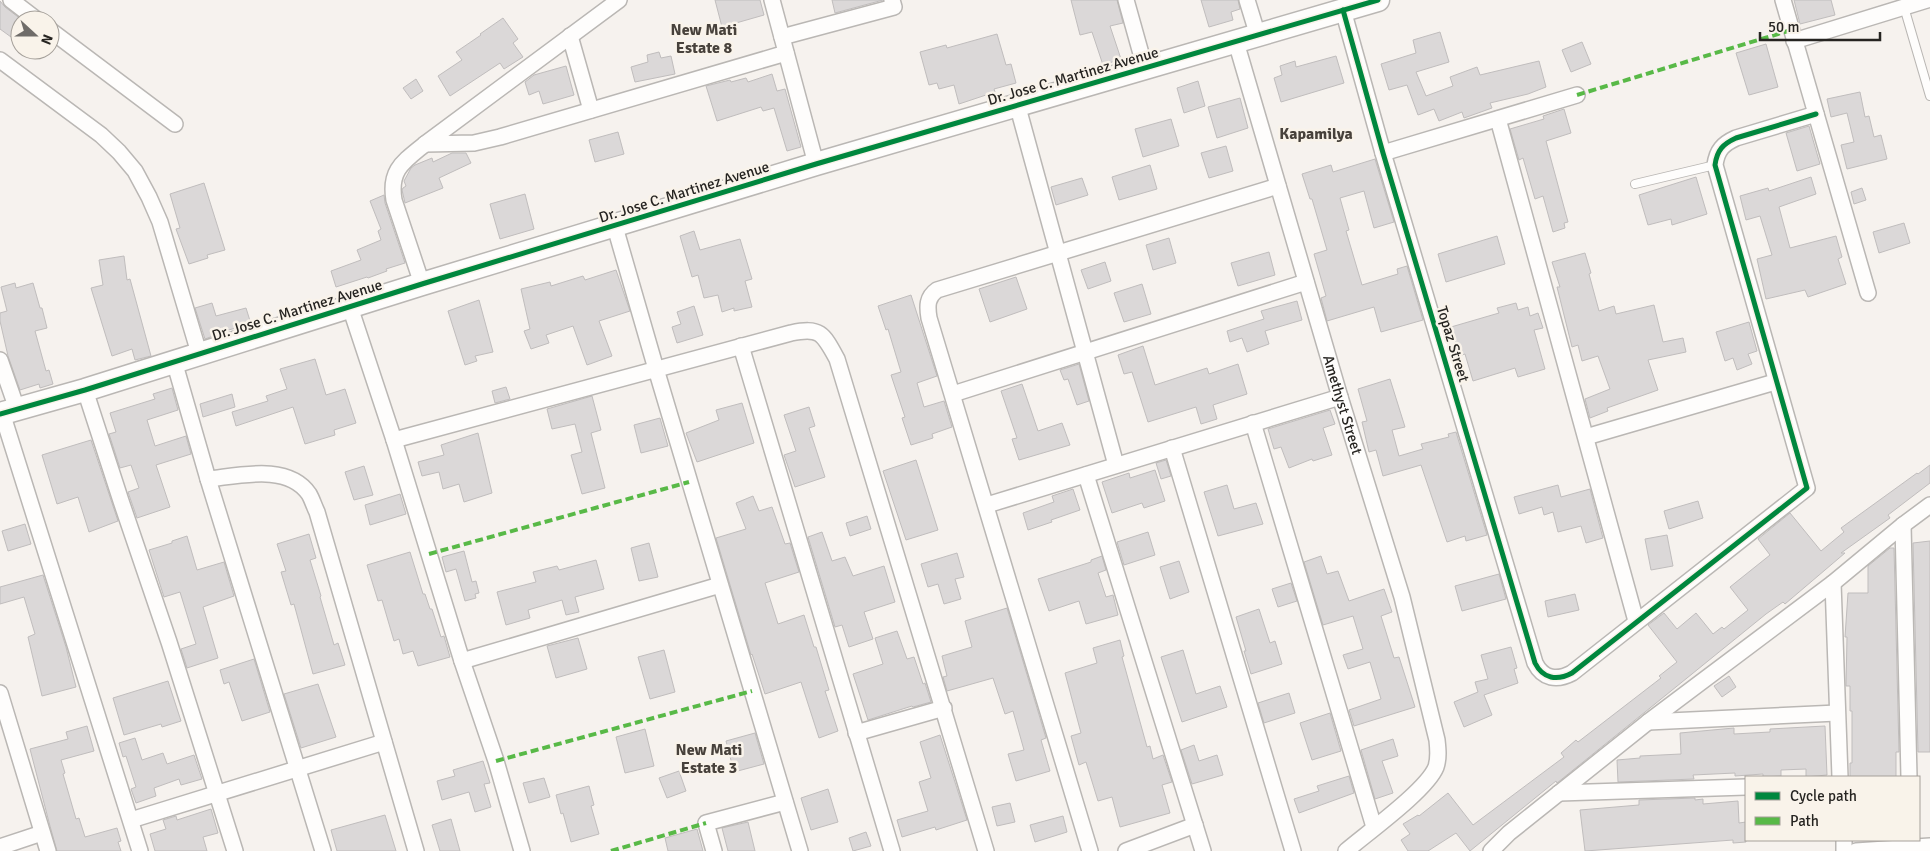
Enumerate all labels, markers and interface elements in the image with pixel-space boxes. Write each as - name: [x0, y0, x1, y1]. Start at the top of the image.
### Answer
- north arrow: [10, 10, 60, 60]
- scale bar: [1760, 10, 1880, 42]
- text: 50 m: [1768, 18, 1799, 36]
- district label: New Mati Estate 8: [671, 20, 737, 58]
- text: N: [37, 32, 56, 47]
- street label: Dr. Jose C. Martinez Avenue: [985, 43, 1161, 109]
- district label: Kapamilya: [1279, 124, 1353, 144]
- street label: Dr. Jose C. Martinez Avenue: [597, 157, 771, 227]
- street label: Dr. Jose C. Martinez Avenue: [210, 275, 384, 345]
- street label: Topaz Street: [1433, 304, 1473, 384]
- street label: Amethyst Street: [1319, 353, 1366, 457]
- district label: New Mati Estate 3: [676, 740, 742, 778]
- legend: [1745, 776, 1920, 841]
- text: Cycle path: [1790, 787, 1857, 805]
- text: Path: [1790, 812, 1819, 830]

